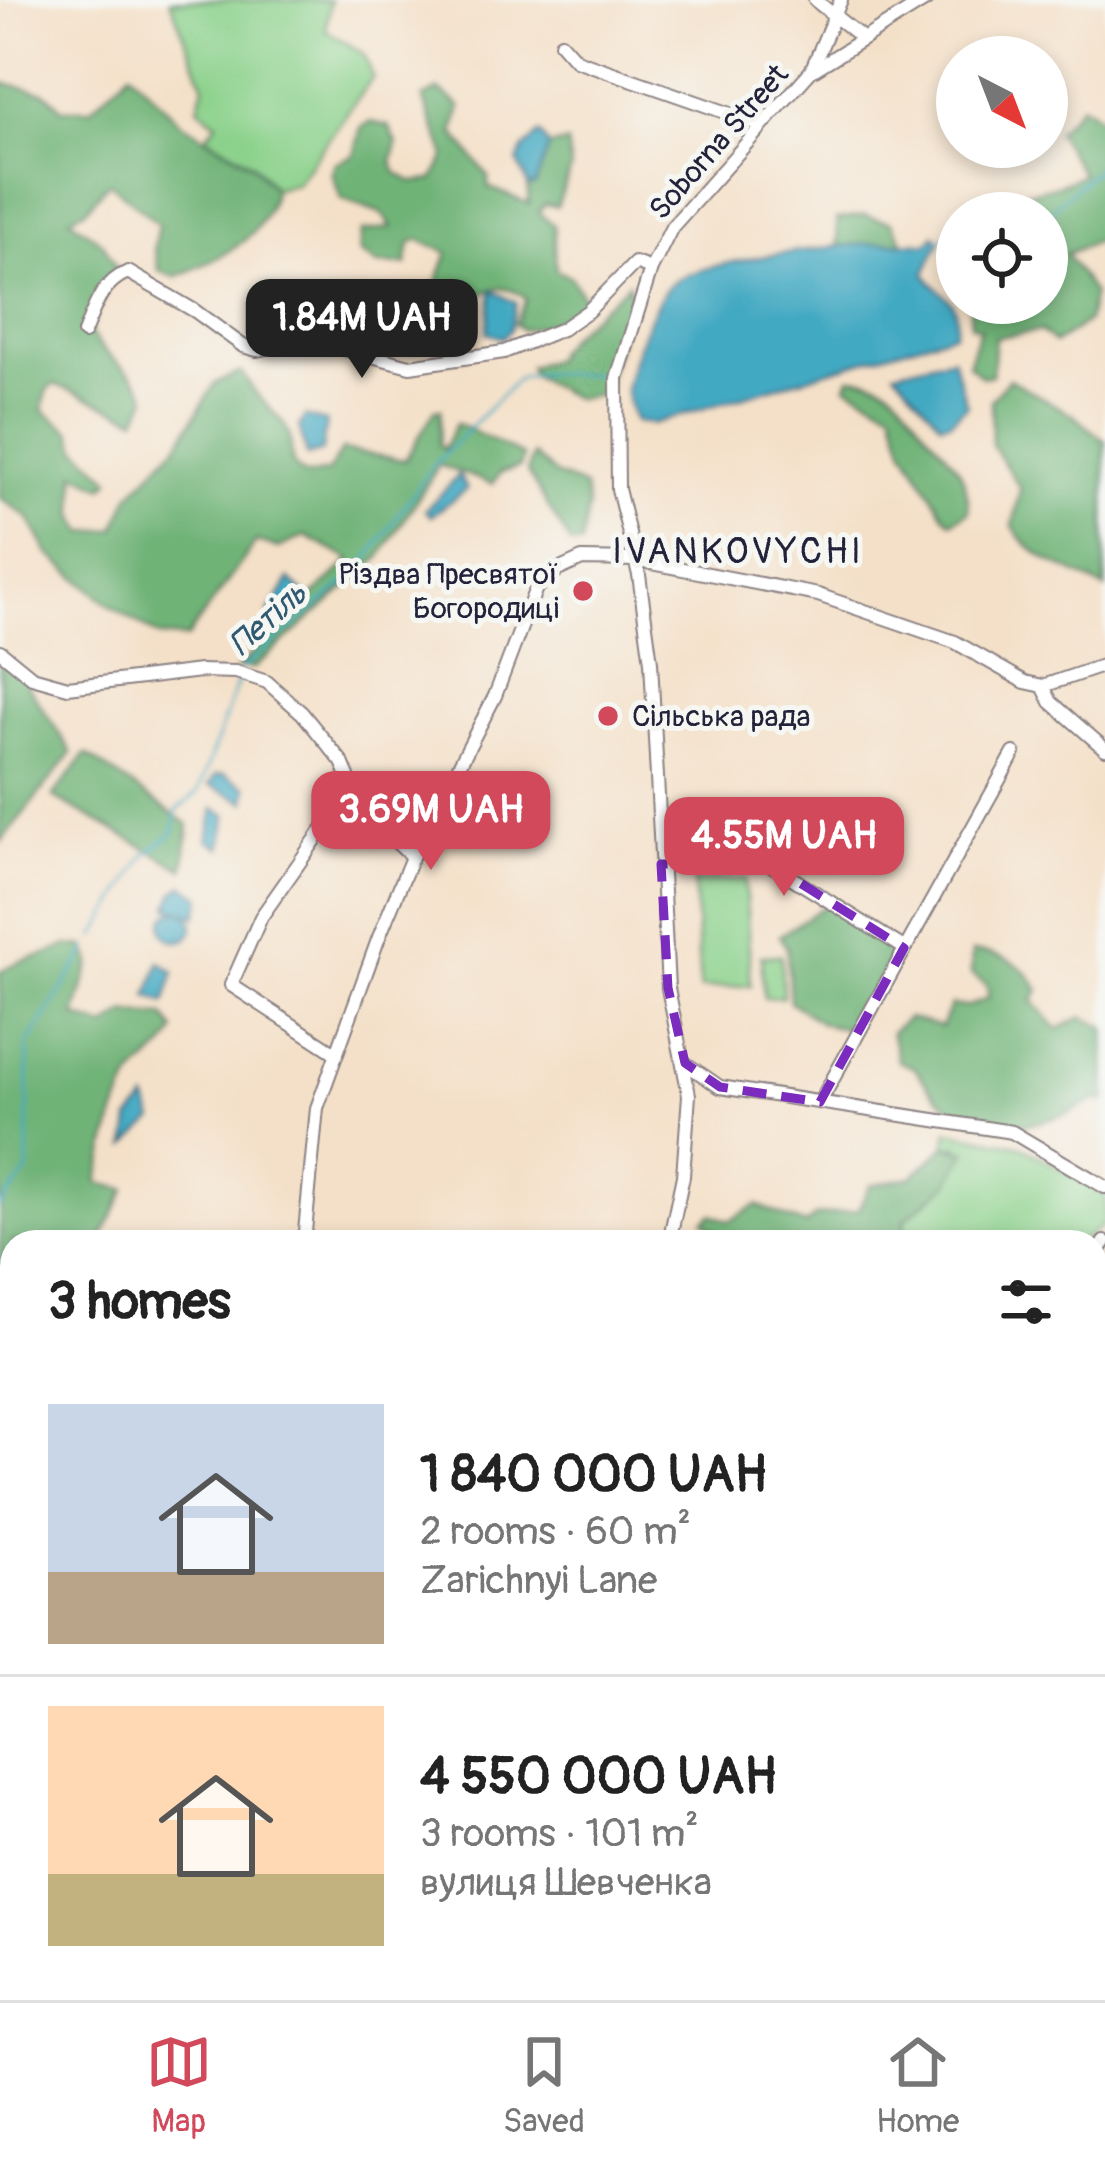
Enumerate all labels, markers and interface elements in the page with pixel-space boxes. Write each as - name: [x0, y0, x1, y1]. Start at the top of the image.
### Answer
- north arrow: [936, 36, 1068, 168]
- map controls: [936, 36, 1068, 324]
- street label: Soborna Street: [641, 56, 797, 227]
- button: locate: [936, 192, 1068, 324]
- pin: 1.84M UAH: [225, 279, 499, 381]
- text: 1.84M UAH: [273, 293, 451, 342]
- district label: IVANKOVYCHI: [612, 529, 864, 574]
- place label: Різдва Пресвятої Богородиці: [339, 556, 559, 627]
- water label: Петіль: [220, 573, 316, 665]
- marker: Різдва Пресвятої Богородиці: [570, 578, 596, 604]
- place label: Cільська рада: [632, 698, 810, 735]
- marker: Cільська рада: [595, 703, 621, 729]
- pin: 3.69M UAH: [294, 771, 568, 873]
- text: 3.69M UAH: [338, 785, 524, 834]
- pin: 4.55M UAH: [647, 797, 921, 899]
- text: 4.55M UAH: [691, 811, 877, 860]
- icon: filters: [993, 1269, 1059, 1335]
- text: 3 homes: [48, 1270, 231, 1334]
- text: 1 840 000 UAH: [420, 1443, 767, 1507]
- icon: home: [144, 1452, 288, 1596]
- text: 2 rooms · 60 m²: [420, 1507, 691, 1556]
- text: Zarichnyi Lane: [420, 1556, 657, 1605]
- text: 4 550 000 UAH: [420, 1745, 777, 1809]
- icon: home: [144, 1754, 288, 1898]
- text: 3 rooms · 101 m²: [420, 1809, 699, 1858]
- text: вулиця Шевченка: [420, 1858, 712, 1907]
- tab: Map: [146, 2029, 212, 2142]
- tab: Saved: [503, 2029, 585, 2142]
- tab: Home: [876, 2029, 959, 2142]

